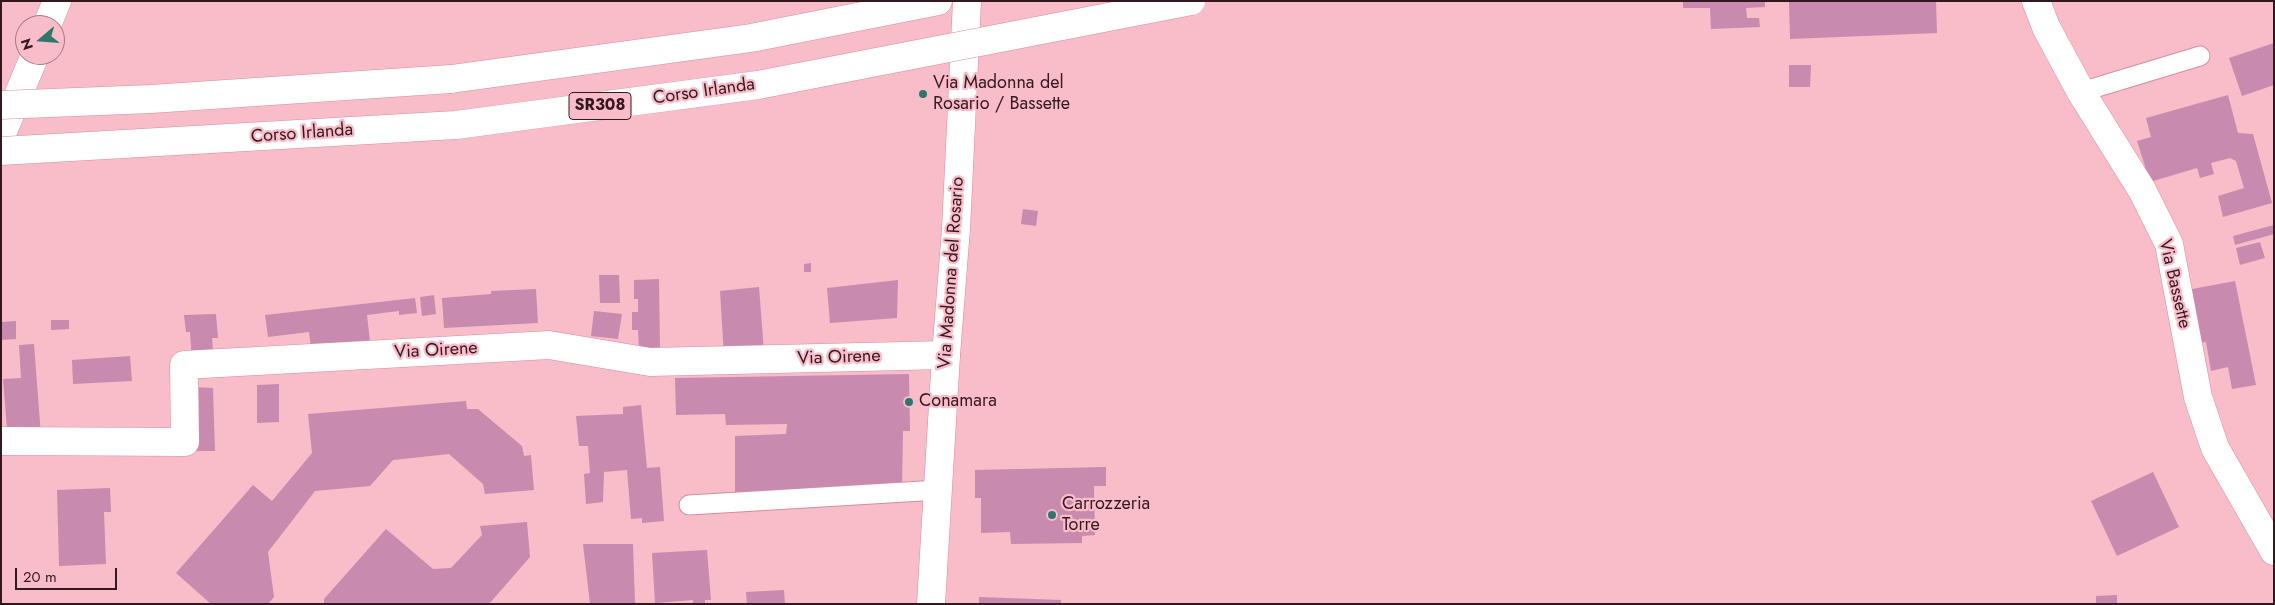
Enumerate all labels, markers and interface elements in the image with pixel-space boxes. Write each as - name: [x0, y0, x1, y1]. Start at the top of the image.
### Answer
- north arrow: [15, 15, 65, 65]
- text: N: [15, 36, 38, 53]
- place label: Via Madonna del Rosario / Bassette: [933, 73, 1070, 116]
- street label: Corso Irlanda: [652, 74, 756, 110]
- marker: Via Madonna del Rosario / Bassette: [917, 88, 929, 100]
- road number: SR308: [569, 92, 631, 120]
- street label: Corso Irlanda: [250, 120, 354, 148]
- street label: Via Madonna del Rosario: [935, 176, 969, 370]
- street label: Via Bassette: [2153, 237, 2195, 331]
- street label: Via Oirene: [394, 338, 478, 364]
- street label: Via Oirene: [797, 346, 881, 370]
- place label: Conamara: [919, 391, 997, 413]
- marker: Conamara: [903, 396, 915, 408]
- place label: Carrozzeria Torre: [1062, 494, 1150, 536]
- marker: Carrozzeria Torre: [1046, 509, 1058, 521]
- scale bar: [18, 558, 120, 590]
- text: 20 m: [23, 566, 57, 588]

